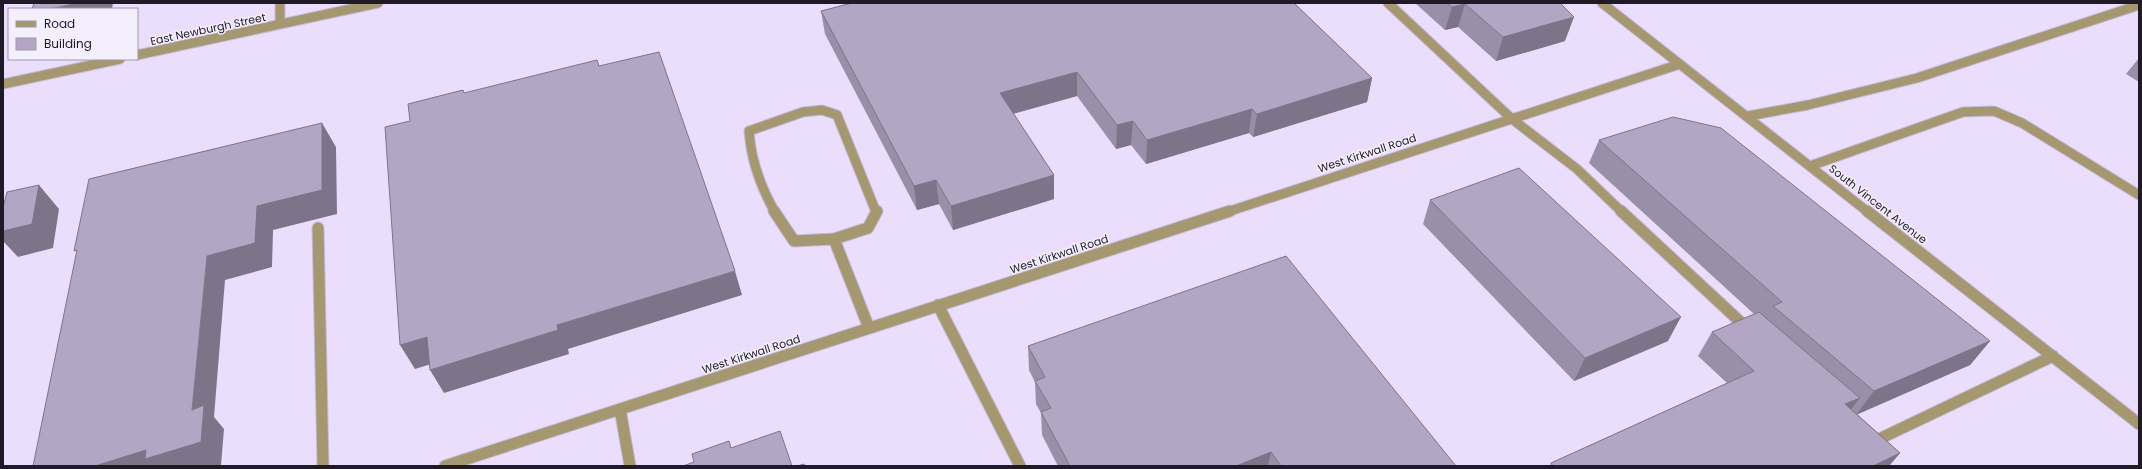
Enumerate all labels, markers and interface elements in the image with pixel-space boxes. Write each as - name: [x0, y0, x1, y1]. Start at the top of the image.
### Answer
- legend: [8, 8, 138, 60]
- street label: East Newburgh Street: [149, 9, 267, 49]
- text: Road: [44, 15, 75, 32]
- text: Building: [44, 35, 92, 52]
- street label: West Kirkwall Road: [1316, 130, 1418, 176]
- street label: South Vincent Avenue: [1826, 161, 1931, 248]
- street label: West Kirkwall Road: [1008, 231, 1110, 277]
- street label: West Kirkwall Road: [700, 331, 802, 377]

